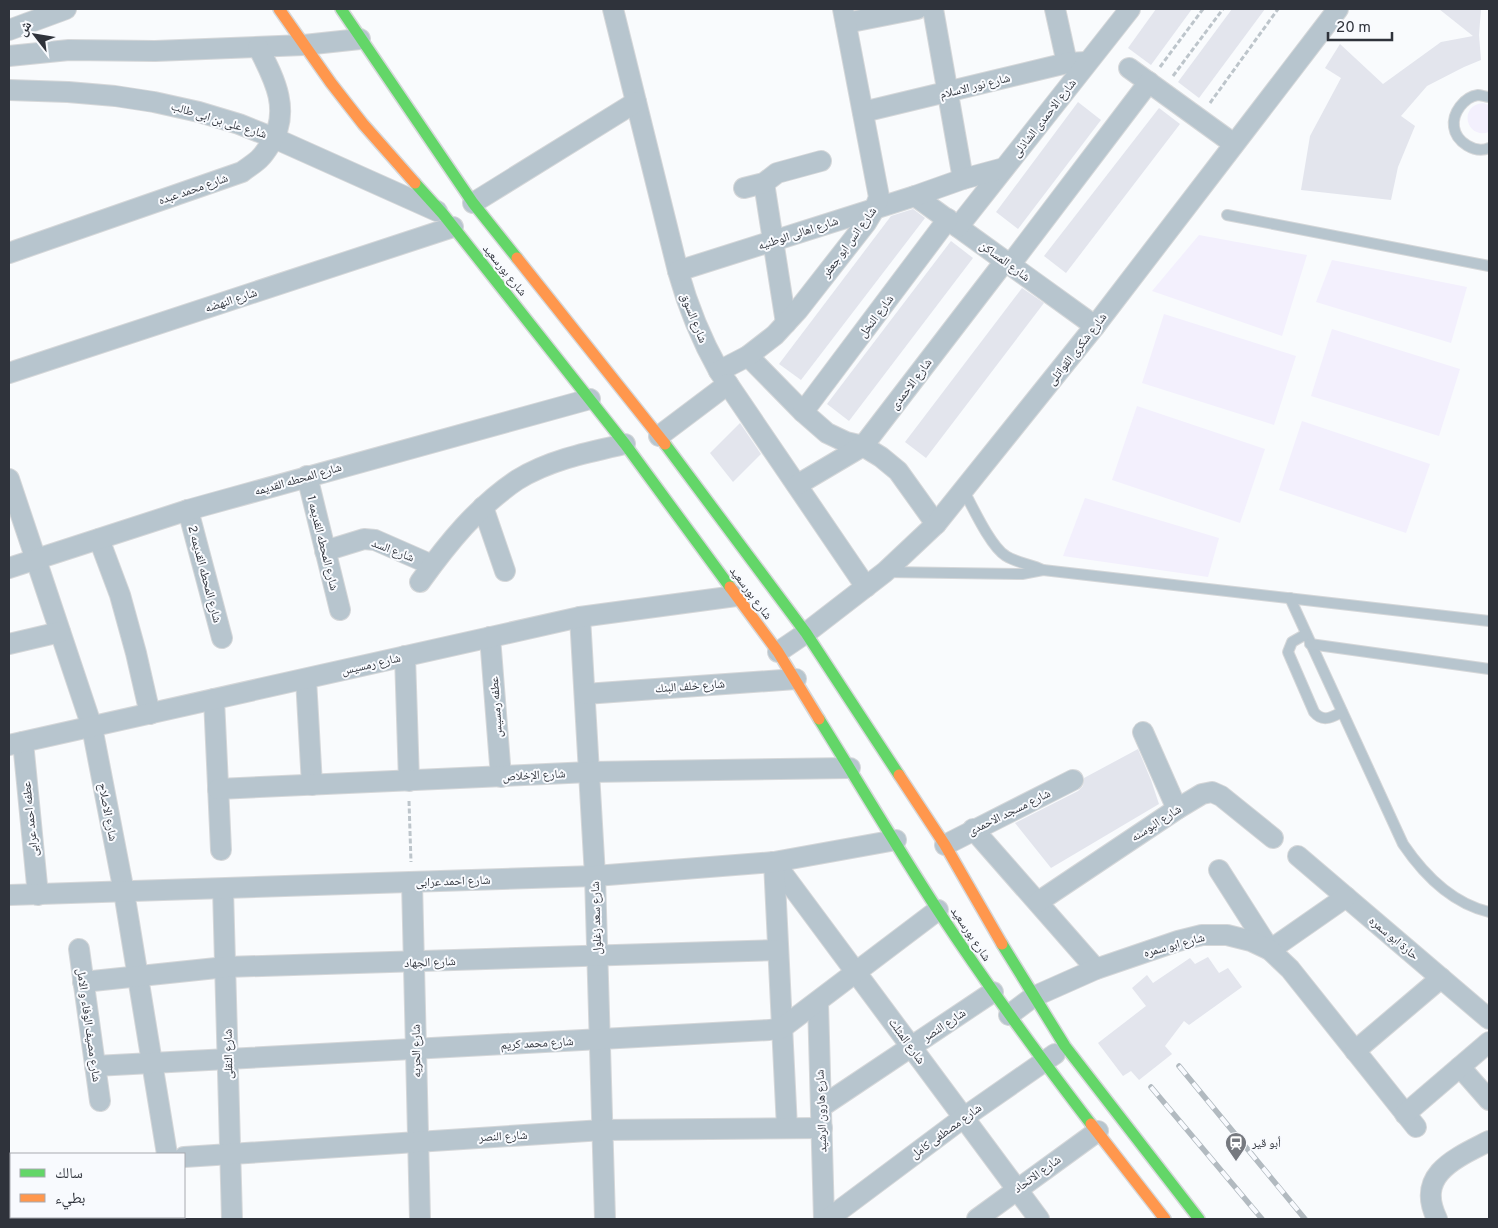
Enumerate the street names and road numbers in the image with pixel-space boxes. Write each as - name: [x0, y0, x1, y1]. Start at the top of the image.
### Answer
- street label: شارع نور الاسلام: [938, 70, 1012, 103]
- street label: شارع الاحمدى الشاذلى: [1009, 76, 1081, 161]
- street label: شارع على بن ابى طالب: [169, 99, 269, 143]
- street label: شارع محمد عبده: [156, 171, 230, 209]
- street label: شارع انس ابو جعفر: [818, 204, 881, 282]
- street label: شارع اهالى الوطنيه: [756, 213, 841, 254]
- street label: شارع المساكن: [976, 238, 1033, 286]
- street label: شارع بورسعيد: [478, 241, 530, 300]
- street label: شارع النهضه: [203, 285, 259, 317]
- street label: شارع السوق: [676, 291, 710, 346]
- street label: شارع النخل: [855, 292, 898, 341]
- street label: شارع شكرى القواتلى: [1044, 310, 1111, 389]
- street label: شارع الاحمدى: [887, 356, 936, 414]
- street label: شارع المحطه القديمه: [253, 460, 344, 500]
- street label: شارع المحطه القديمه 1: [302, 494, 342, 592]
- street label: شارع المحطه القديمه 2: [183, 524, 225, 625]
- street label: شارع السد: [369, 535, 416, 566]
- street label: شارع بورسعيد: [725, 564, 775, 623]
- street label: شارع رمسيس: [340, 650, 402, 680]
- street label: عطفه رمسيس: [487, 676, 507, 738]
- street label: شارع خلف البنك: [655, 677, 726, 697]
- street label: شارع الإخلاص: [502, 766, 566, 786]
- street label: عطفه احمد عرابى: [19, 780, 43, 857]
- street label: شارع الاصلاح: [94, 782, 121, 843]
- street label: شارع مسجد الاحمدى: [965, 786, 1054, 840]
- street label: شارع البوسنه: [1128, 802, 1185, 846]
- street label: شارع احمد عرابى: [415, 873, 491, 891]
- street label: شارع سعد زغلول: [588, 881, 606, 955]
- street label: شارع بورسعيد: [946, 904, 994, 965]
- street label: حارة ابو سمره: [1365, 913, 1422, 964]
- street label: شارع ابو سمره: [1142, 930, 1207, 962]
- street label: شارع الجهاد: [404, 954, 456, 972]
- street label: شارع مصيف الوفاء و الامل: [72, 967, 104, 1083]
- street label: شارع النصر: [919, 1006, 969, 1047]
- street label: شارع المثلث: [884, 1015, 928, 1068]
- street label: شارع الحريه: [409, 1024, 425, 1078]
- street label: شارع النقلى: [221, 1029, 237, 1079]
- street label: شارع محمد كريم: [500, 1034, 574, 1054]
- street label: شارع هارون الرشيد: [813, 1069, 831, 1153]
- street label: شارع مصطفى كامل: [908, 1101, 985, 1163]
- street label: شارع النصر: [477, 1128, 528, 1146]
- street label: شارع الاتحاد: [1011, 1152, 1065, 1197]

